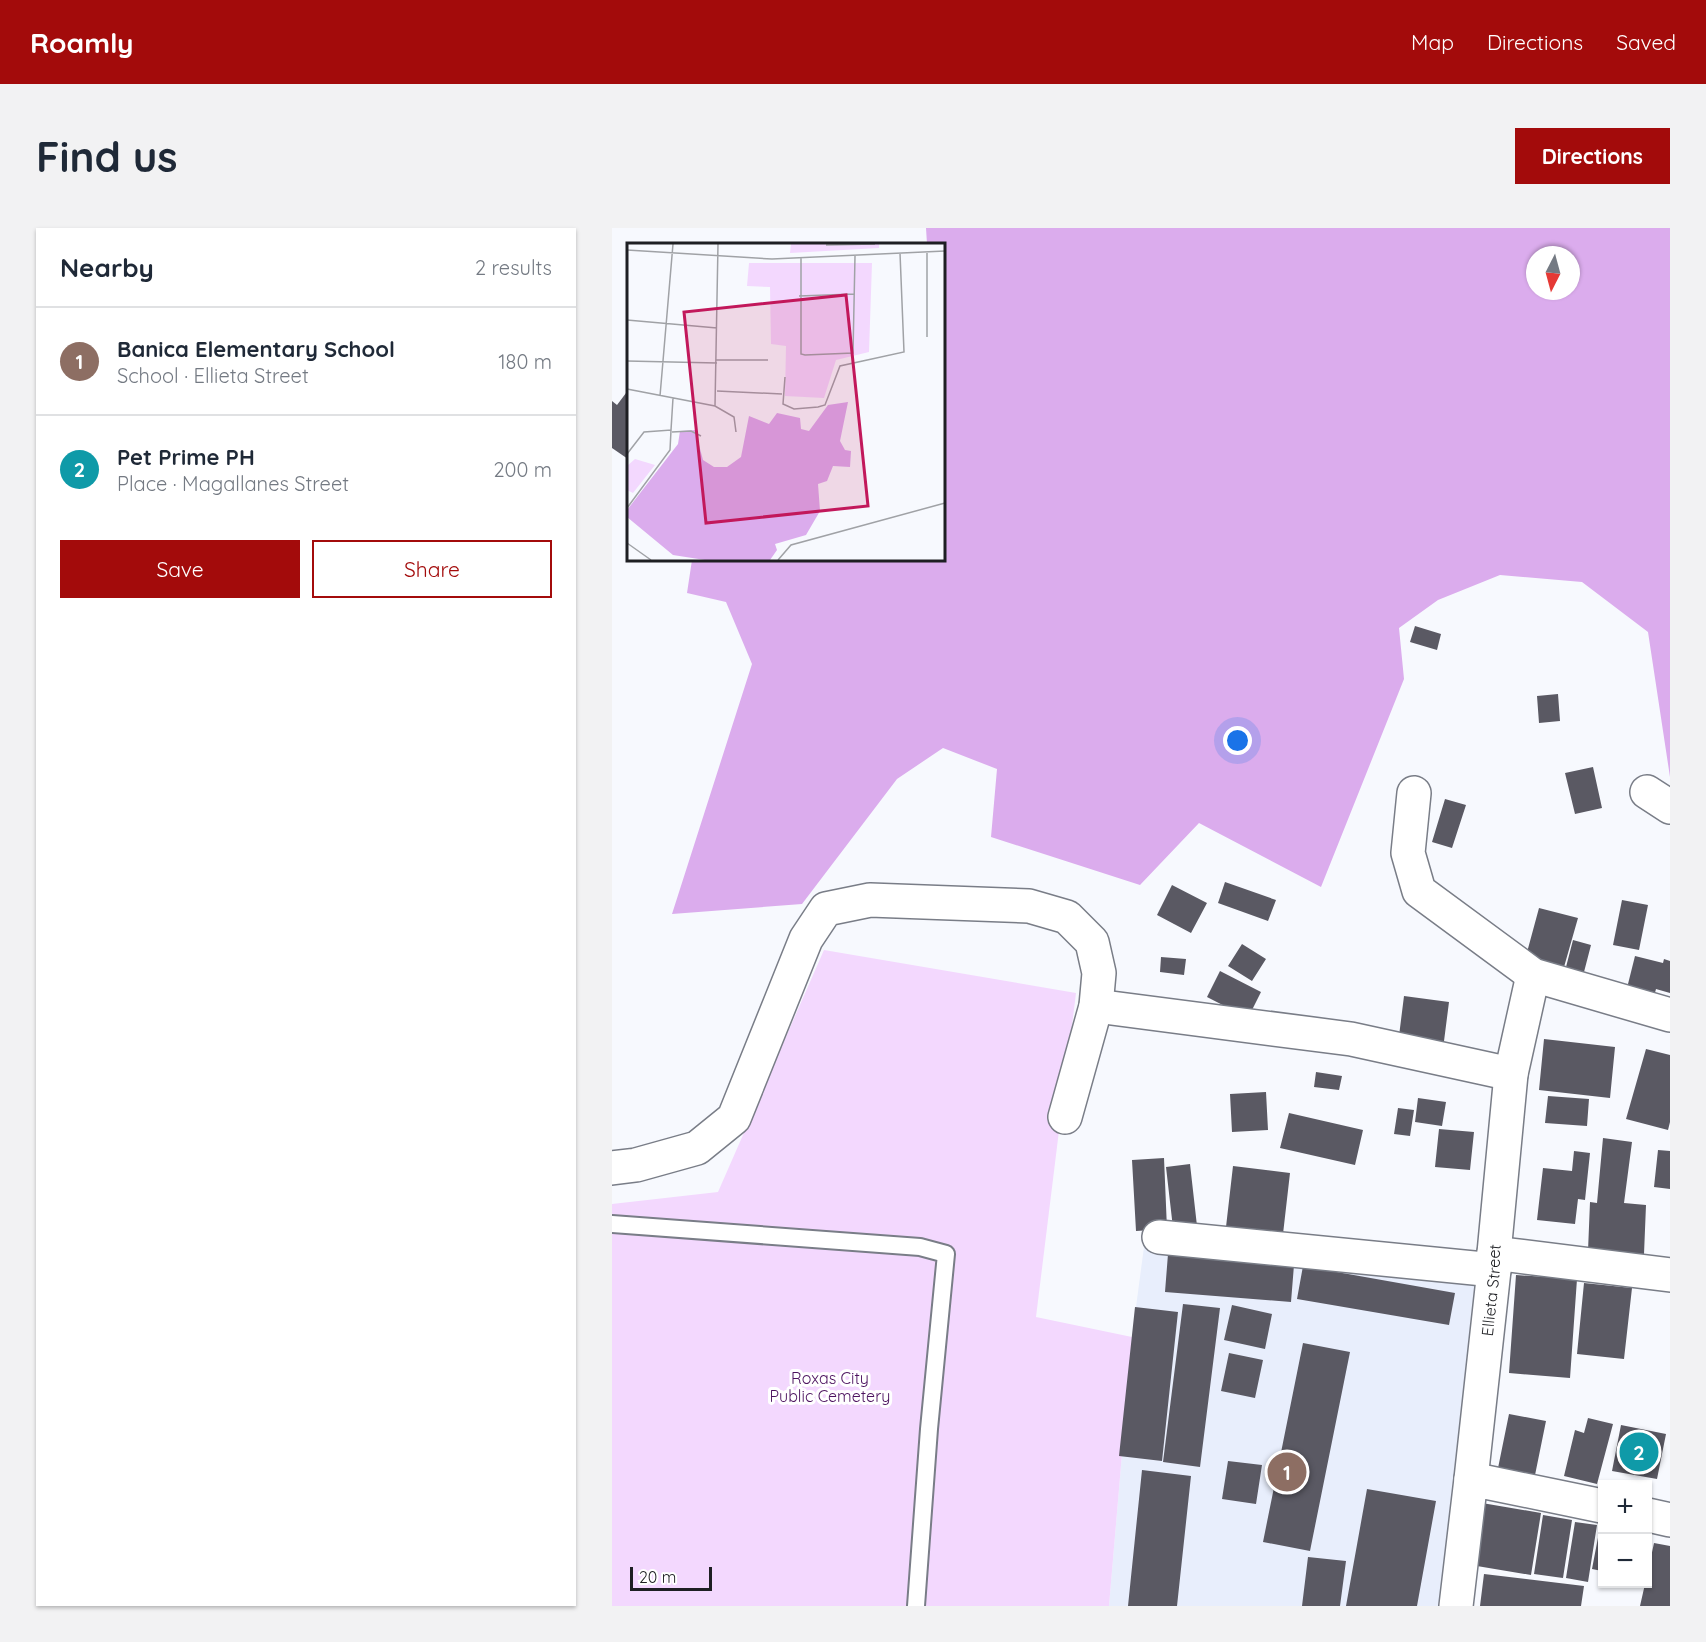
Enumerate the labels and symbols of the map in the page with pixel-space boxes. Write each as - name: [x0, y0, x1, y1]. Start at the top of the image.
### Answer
- inset map: [627, 243, 945, 561]
- north arrow: [1526, 246, 1580, 300]
- your location: [1223, 726, 1252, 755]
- street label: Ellieta Street: [1477, 1243, 1505, 1337]
- park label: Roxas City Public Cemetery: [770, 1368, 890, 1406]
- pin: 2: [1620, 1430, 1658, 1474]
- pin: 1: [1268, 1450, 1306, 1494]
- scale bar: [630, 1564, 712, 1592]

